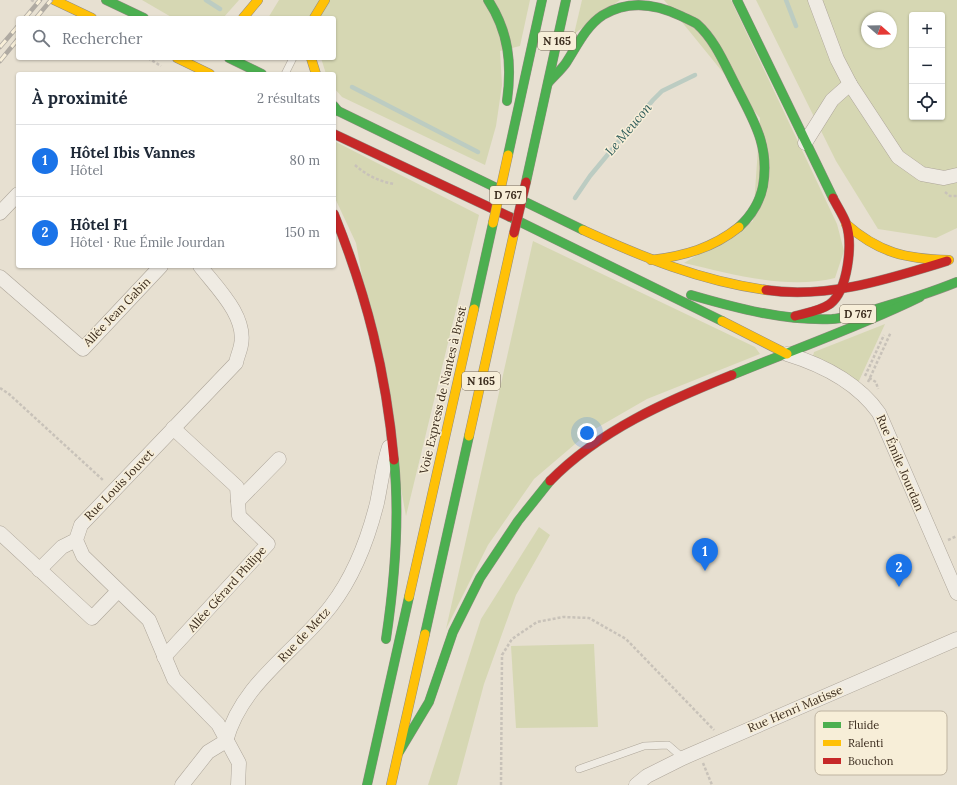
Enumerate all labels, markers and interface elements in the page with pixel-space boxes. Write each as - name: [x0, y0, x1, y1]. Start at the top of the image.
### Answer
- north arrow: [861, 12, 897, 48]
- map controls: [909, 12, 945, 120]
- button: +: [909, 12, 945, 48]
- search box: [16, 16, 336, 60]
- icon: search: [30, 27, 52, 49]
- text: Rechercher: [62, 29, 142, 48]
- road number: N 165: [538, 32, 576, 50]
- button: −: [909, 48, 945, 84]
- button: locate: [909, 84, 945, 120]
- text: À proximité: [32, 87, 128, 109]
- text: 2 résultats: [257, 90, 320, 107]
- water label: Le Meucon: [601, 99, 655, 159]
- text: Hôtel Ibis Vannes: [70, 143, 195, 162]
- text: 1: [42, 152, 48, 169]
- text: 80 m: [290, 152, 320, 169]
- text: Hôtel: [70, 162, 103, 179]
- road number: D 767: [490, 186, 526, 204]
- text: Hôtel F1: [70, 215, 128, 234]
- text: 2: [42, 224, 48, 241]
- text: 150 m: [285, 224, 320, 241]
- text: Hôtel · Rue Émile Jourdan: [70, 234, 225, 251]
- street label: Allée Jean Gabin: [79, 274, 153, 350]
- street label: Voie Express de Nantes à Brest: [416, 304, 469, 476]
- road number: D 767: [840, 305, 876, 323]
- road number: N 165: [462, 372, 500, 390]
- street label: Rue Émile Jourdan: [873, 412, 928, 513]
- your location: [577, 423, 597, 443]
- street label: Rue Louis Jouvet: [81, 446, 157, 523]
- pin: 1: [692, 538, 718, 571]
- street label: Allée Gérard Philipe: [183, 542, 270, 636]
- pin: 2: [886, 554, 912, 587]
- street label: Rue de Metz: [275, 604, 333, 665]
- street label: Rue Henri Matisse: [745, 682, 845, 735]
- legend: [815, 711, 947, 775]
- text: Fluide: [848, 718, 879, 732]
- text: Ralenti: [848, 736, 883, 750]
- text: Bouchon: [848, 754, 894, 768]

